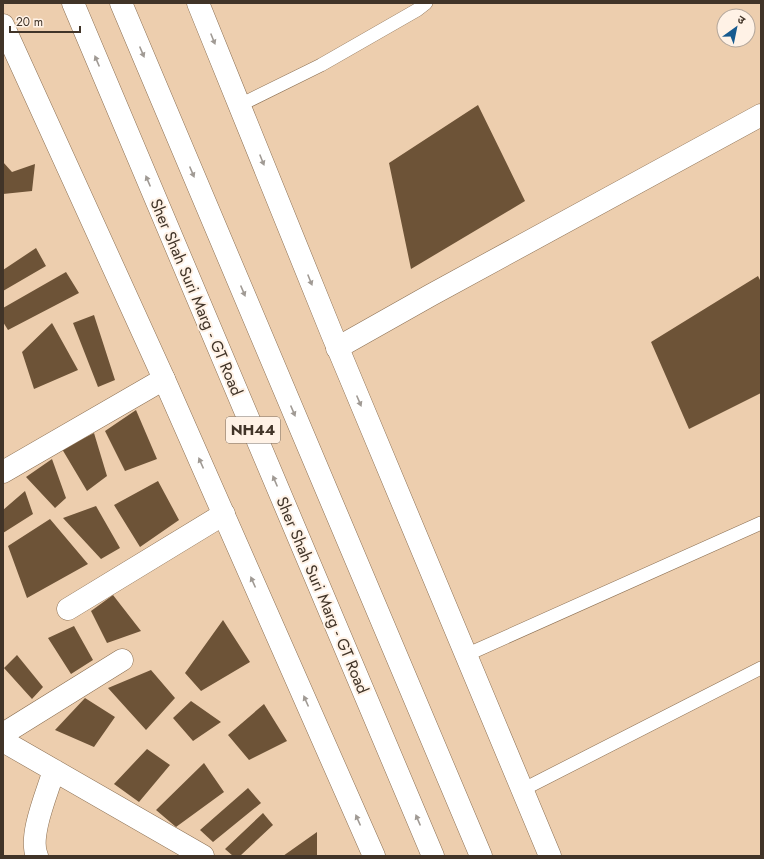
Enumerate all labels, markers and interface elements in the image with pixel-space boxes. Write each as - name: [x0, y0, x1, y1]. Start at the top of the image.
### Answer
- scale bar: [10, 8, 80, 34]
- north arrow: [716, 8, 756, 48]
- text: उ: [734, 11, 749, 28]
- text: 20 m: [16, 13, 43, 31]
- one-way arrow: [210, 34, 216, 45]
- one-way arrow: [139, 46, 145, 58]
- one-way arrow: [94, 55, 100, 67]
- one-way arrow: [259, 154, 265, 165]
- one-way arrow: [189, 166, 195, 177]
- one-way arrow: [144, 174, 150, 186]
- street label: Sher Shah Suri Marg - GT Road: [145, 195, 249, 399]
- one-way arrow: [308, 275, 314, 287]
- one-way arrow: [240, 286, 246, 298]
- one-way arrow: [357, 395, 363, 407]
- one-way arrow: [290, 406, 296, 417]
- road number: NH44: [226, 417, 280, 443]
- one-way arrow: [198, 458, 204, 469]
- one-way arrow: [271, 475, 277, 487]
- street label: Sher Shah Suri Marg - GT Road: [271, 493, 375, 697]
- one-way arrow: [250, 576, 256, 588]
- one-way arrow: [303, 696, 309, 707]
- one-way arrow: [414, 814, 420, 826]
- one-way arrow: [355, 815, 361, 826]

